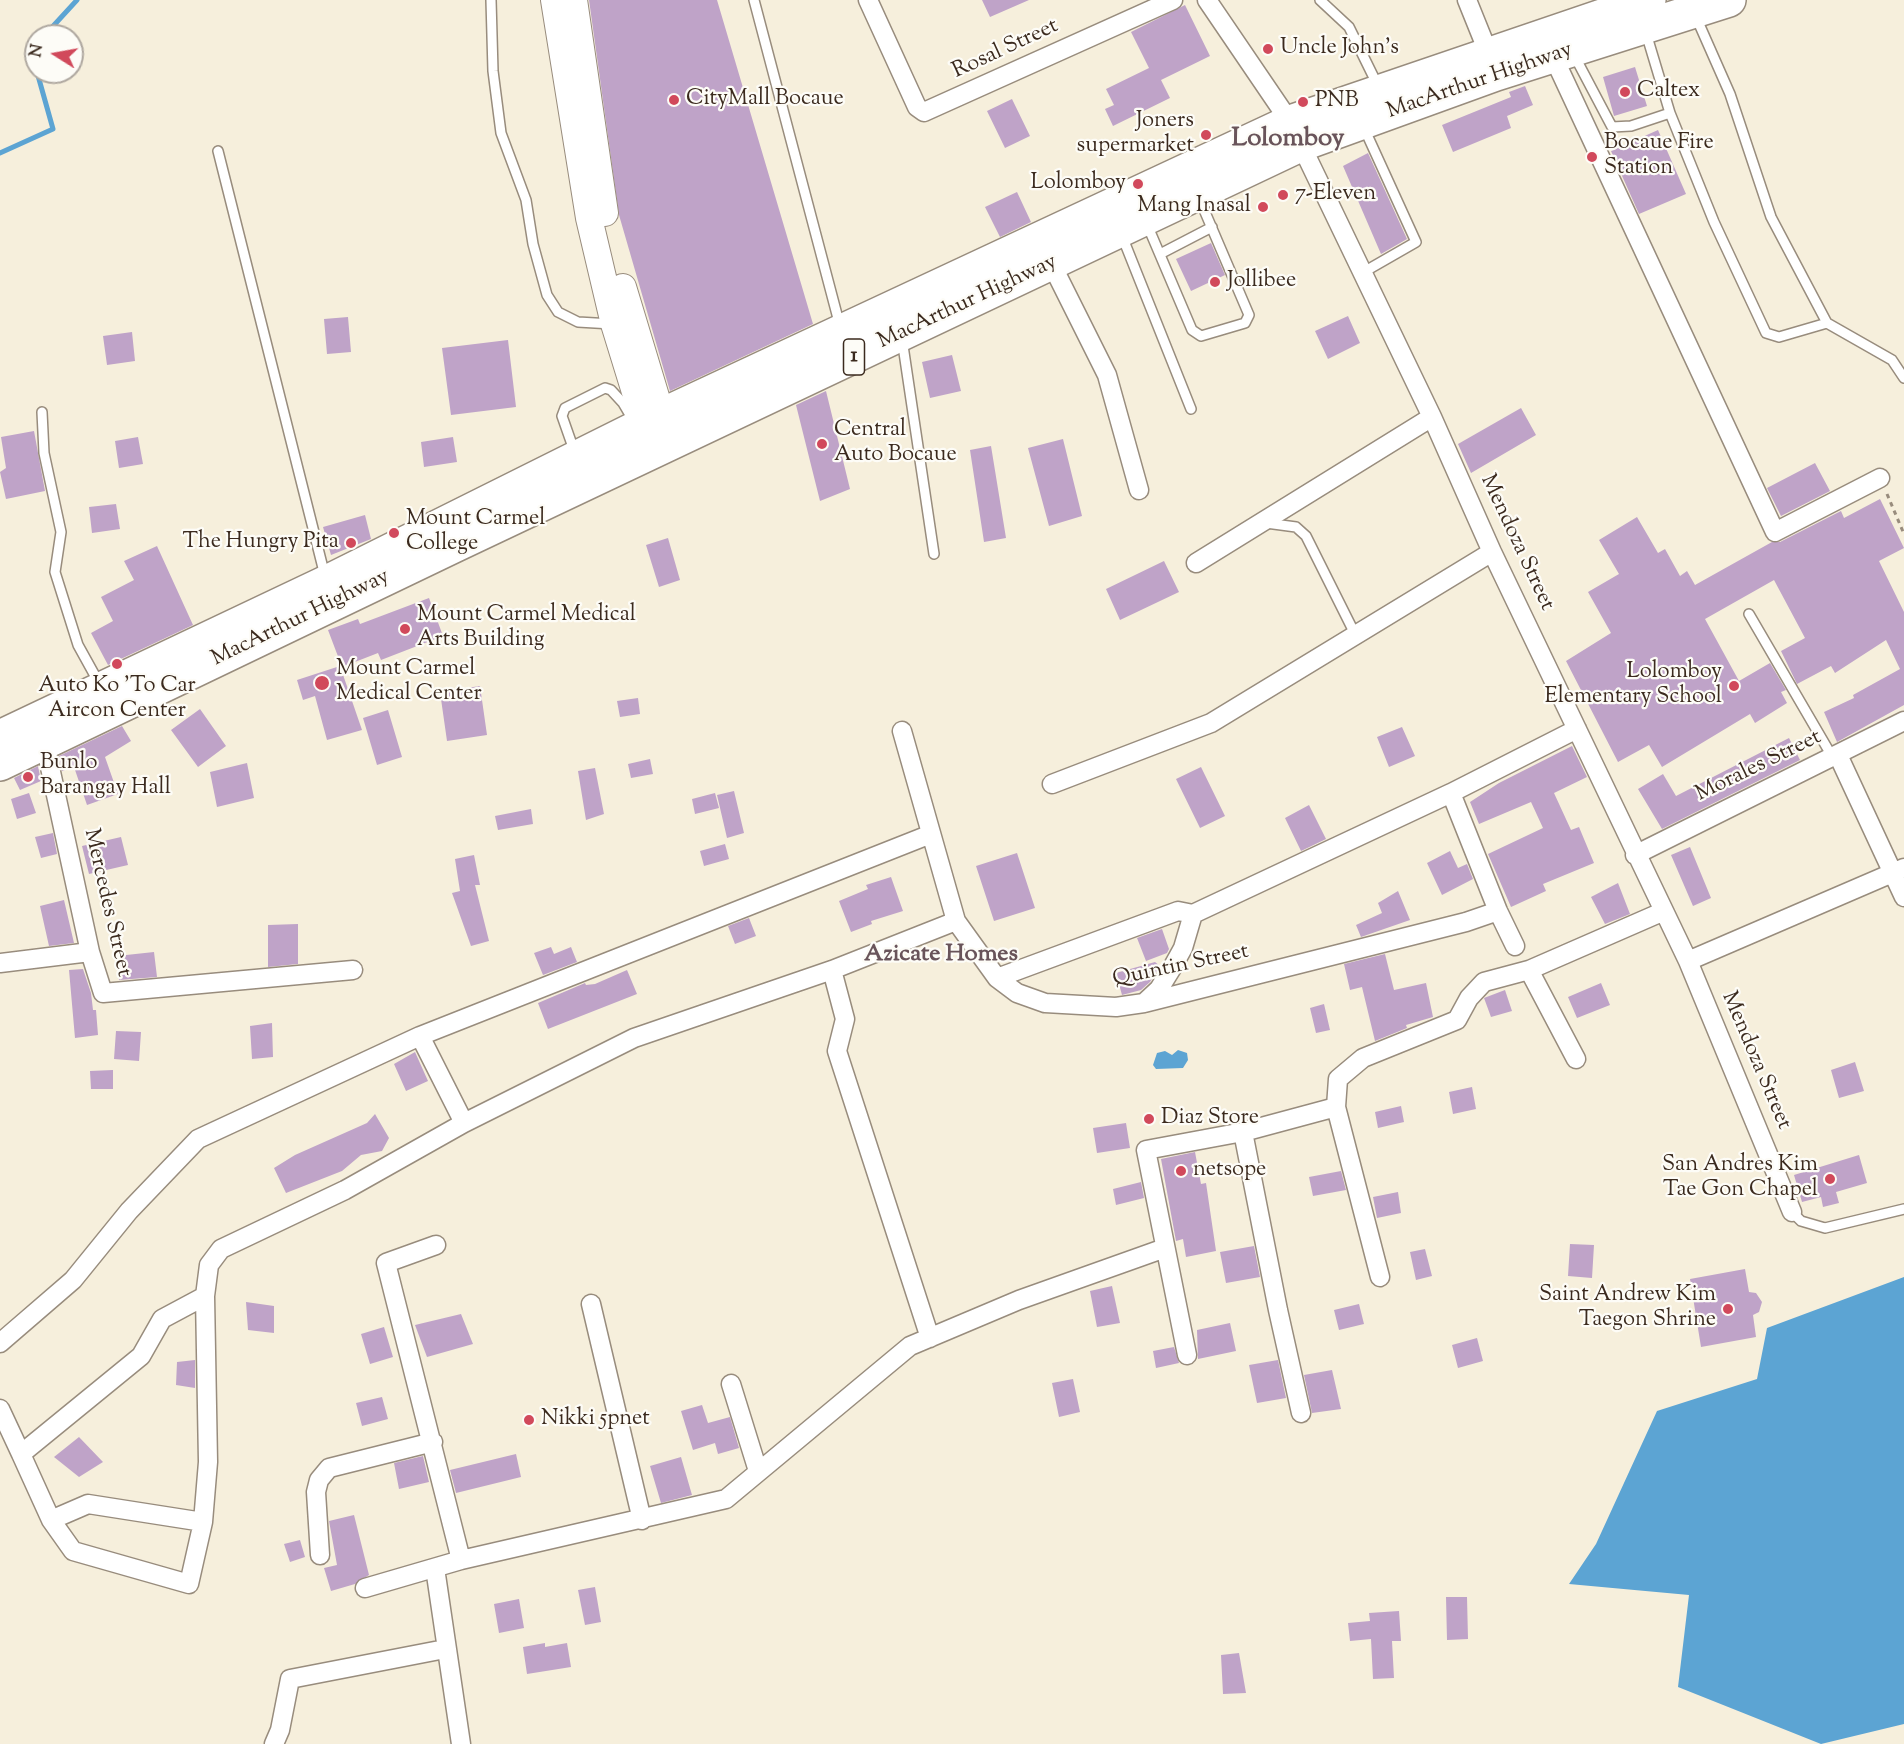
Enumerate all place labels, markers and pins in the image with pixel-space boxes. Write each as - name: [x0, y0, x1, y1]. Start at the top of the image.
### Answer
- place label: Uncle John's: [1280, 36, 1399, 62]
- marker: Uncle John's: [1261, 42, 1275, 56]
- place label: Caltex: [1637, 79, 1700, 105]
- marker: Caltex: [1618, 85, 1632, 99]
- place label: CityMall Bocaue: [686, 87, 844, 113]
- place label: PNB: [1315, 89, 1358, 115]
- marker: CityMall Bocaue: [667, 93, 681, 107]
- marker: PNB: [1296, 95, 1310, 109]
- place label: Joners supermarket: [1077, 109, 1194, 160]
- marker: Joners supermarket: [1199, 128, 1213, 142]
- place label: Bocaue Fire Station: [1604, 131, 1714, 182]
- marker: Bocaue Fire Station: [1585, 150, 1599, 164]
- place label: Lolomboy: [1030, 171, 1126, 197]
- marker: Lolomboy: [1131, 177, 1145, 191]
- place label: 7-Eleven: [1295, 182, 1376, 208]
- marker: 7-Eleven: [1276, 188, 1290, 202]
- place label: Mang Inasal: [1137, 194, 1251, 220]
- marker: Mang Inasal: [1256, 200, 1270, 214]
- place label: Jollibee: [1227, 269, 1296, 295]
- marker: Jollibee: [1208, 275, 1222, 289]
- place label: Central Auto Bocaue: [834, 418, 957, 470]
- marker: Central Auto Bocaue: [815, 437, 829, 451]
- place label: Mount Carmel College: [406, 507, 545, 558]
- marker: Mount Carmel College: [387, 526, 401, 540]
- place label: The Hungry Pita: [183, 530, 339, 556]
- marker: The Hungry Pita: [344, 536, 358, 550]
- place label: Mount Carmel Medical Arts Building: [417, 603, 636, 654]
- marker: Mount Carmel Medical Arts Building: [398, 622, 412, 636]
- marker: Auto Ko 'To Car Aircon Center: [110, 657, 124, 671]
- place label: Mount Carmel Medical Center: [336, 657, 482, 708]
- place label: Lolomboy Elementary School: [1545, 660, 1722, 712]
- place label: Auto Ko 'To Car Aircon Center: [38, 674, 196, 726]
- marker: Mount Carmel Medical Center: [313, 674, 331, 692]
- marker: Lolomboy Elementary School: [1727, 679, 1741, 693]
- place label: Bunlo Barangay Hall: [40, 751, 171, 802]
- marker: Bunlo Barangay Hall: [21, 770, 35, 784]
- place label: Diaz Store: [1161, 1106, 1259, 1132]
- marker: Diaz Store: [1142, 1112, 1156, 1126]
- place label: San Andres Kim Tae Gon Chapel: [1662, 1153, 1818, 1204]
- place label: netsope: [1193, 1158, 1266, 1184]
- marker: netsope: [1174, 1164, 1188, 1178]
- marker: San Andres Kim Tae Gon Chapel: [1823, 1172, 1837, 1186]
- place label: Saint Andrew Kim Taegon Shrine: [1539, 1283, 1716, 1334]
- marker: Saint Andrew Kim Taegon Shrine: [1721, 1302, 1735, 1316]
- place label: Nikki 5pnet: [541, 1407, 650, 1433]
- marker: Nikki 5pnet: [522, 1413, 536, 1427]

